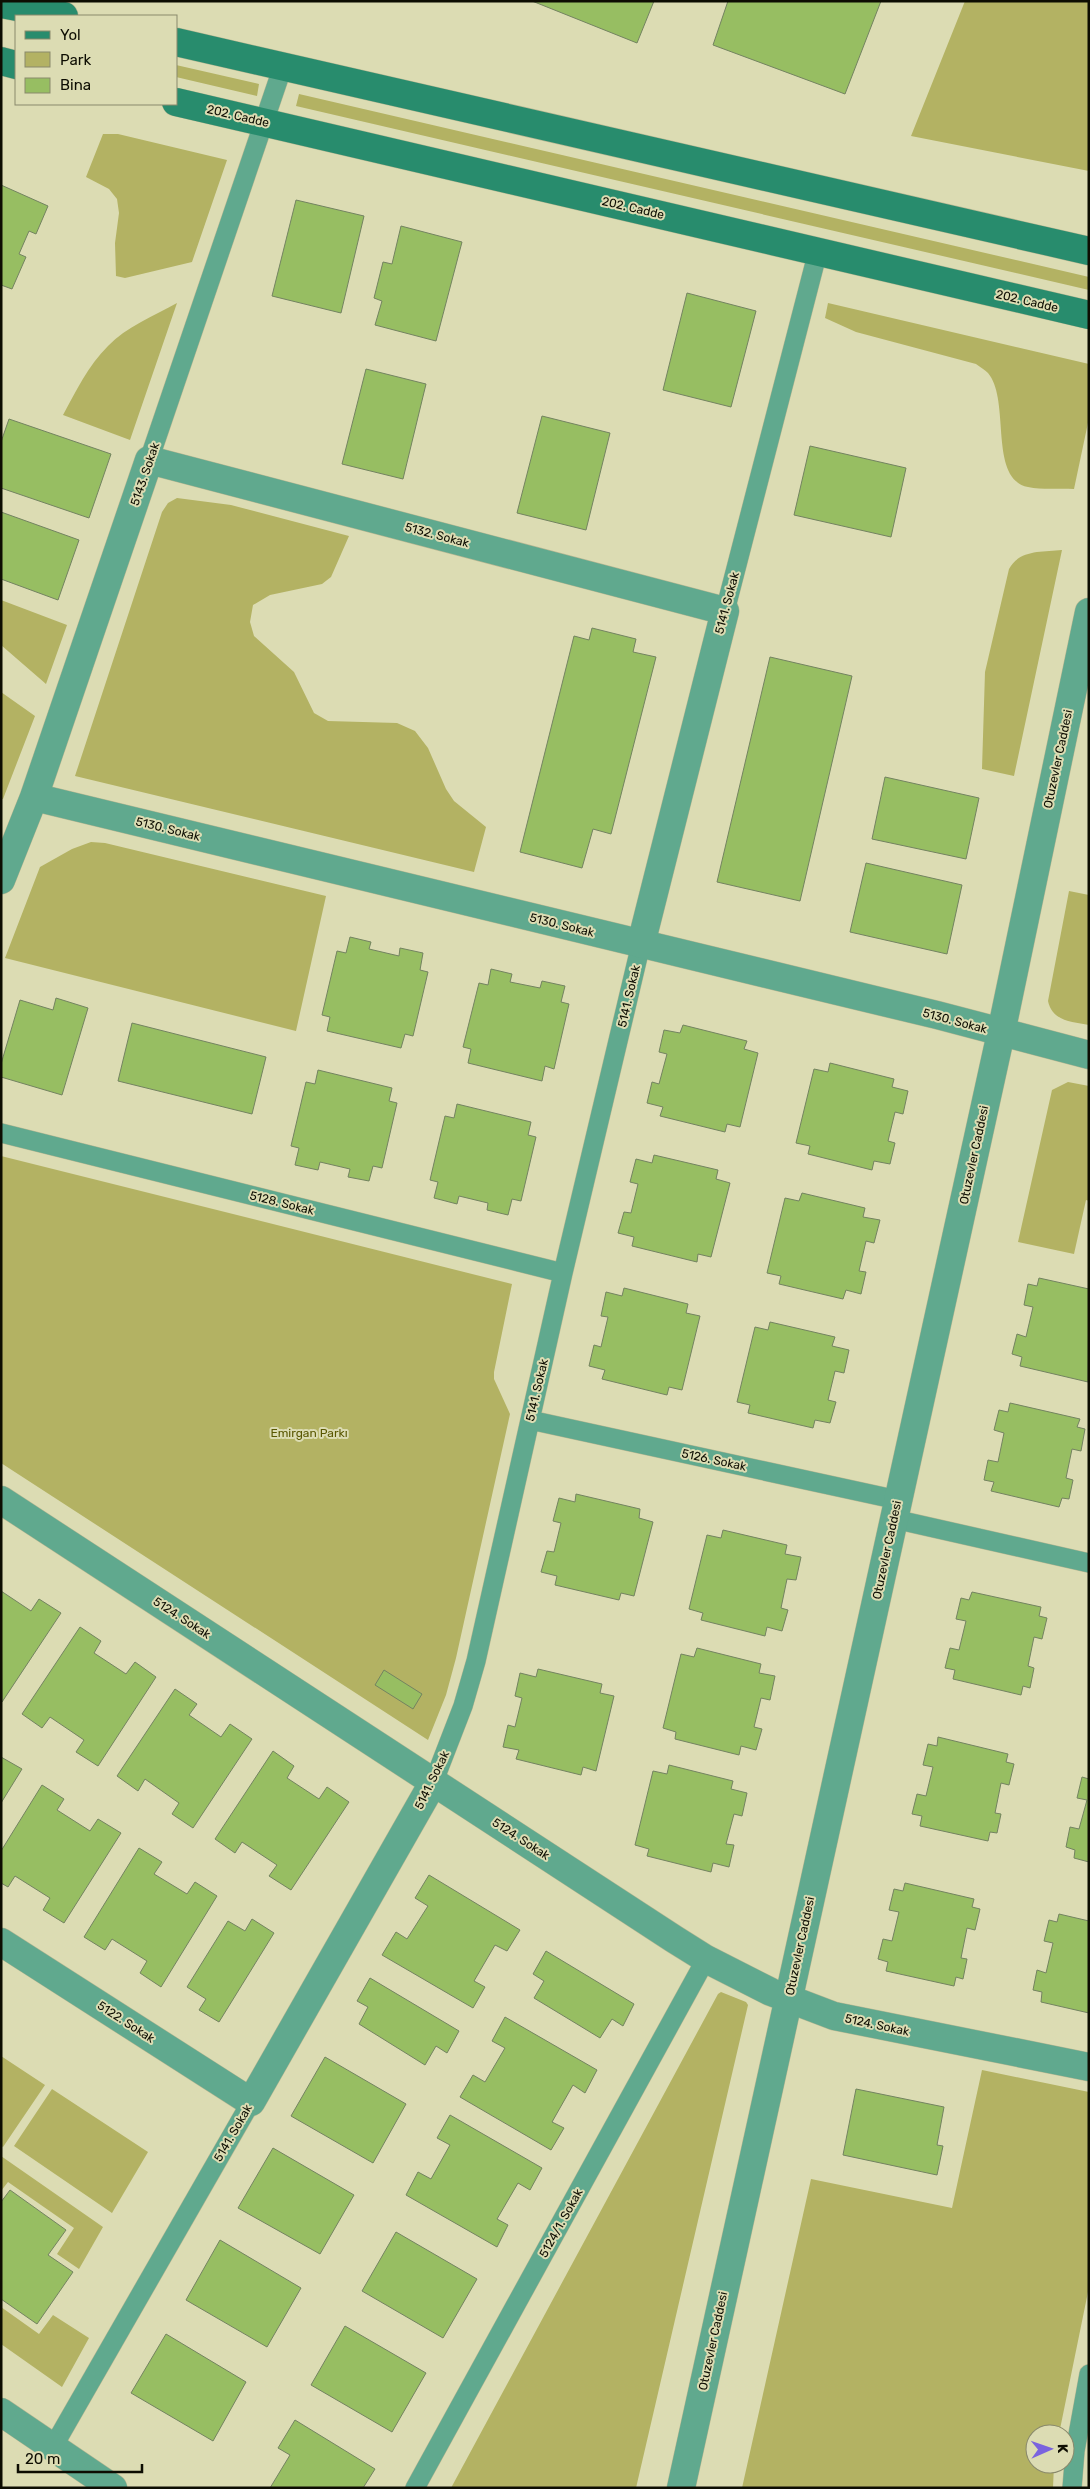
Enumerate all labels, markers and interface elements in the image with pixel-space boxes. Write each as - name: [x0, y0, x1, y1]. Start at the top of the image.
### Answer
- legend: [15, 15, 178, 105]
- text: Yol: [60, 26, 81, 44]
- text: Park: [60, 51, 91, 69]
- text: Bina: [60, 76, 91, 94]
- street label: 202. Cadde: [206, 102, 271, 130]
- street label: 202. Cadde: [601, 194, 666, 222]
- street label: 202. Cadde: [995, 287, 1060, 315]
- street label: 5143. Sokak: [128, 440, 163, 507]
- street label: 5132. Sokak: [404, 520, 471, 550]
- street label: 5141. Sokak: [712, 570, 742, 636]
- street label: Otuzevler Caddesi: [1041, 708, 1075, 810]
- street label: 5130. Sokak: [134, 814, 202, 844]
- street label: 5130. Sokak: [528, 910, 596, 940]
- street label: 5141. Sokak: [615, 963, 643, 1029]
- street label: 5130. Sokak: [921, 1006, 989, 1037]
- street label: Otuzevler Caddesi: [957, 1104, 991, 1206]
- street label: 5128. Sokak: [248, 1188, 316, 1218]
- street label: 5141. Sokak: [523, 1357, 551, 1423]
- park label: Emirgan Parkı: [270, 1426, 348, 1440]
- street label: 5126. Sokak: [680, 1446, 748, 1474]
- street label: Otuzevler Caddesi: [870, 1499, 904, 1601]
- street label: 5124. Sokak: [151, 1594, 214, 1642]
- street label: 5141. Sokak: [412, 1748, 453, 1812]
- street label: 5124. Sokak: [490, 1815, 553, 1863]
- street label: Otuzevler Caddesi: [783, 1895, 817, 1997]
- street label: 5122. Sokak: [95, 1998, 158, 2046]
- street label: 5124. Sokak: [844, 2011, 911, 2039]
- street label: 5141. Sokak: [211, 2101, 255, 2164]
- street label: 5124/1. Sokak: [536, 2185, 586, 2260]
- street label: Otuzevler Caddesi: [696, 2290, 730, 2392]
- north arrow: [1025, 2424, 1075, 2474]
- scale bar: [18, 2442, 141, 2474]
- text: K: [1054, 2444, 1071, 2454]
- text: 20 m: [25, 2450, 60, 2468]

